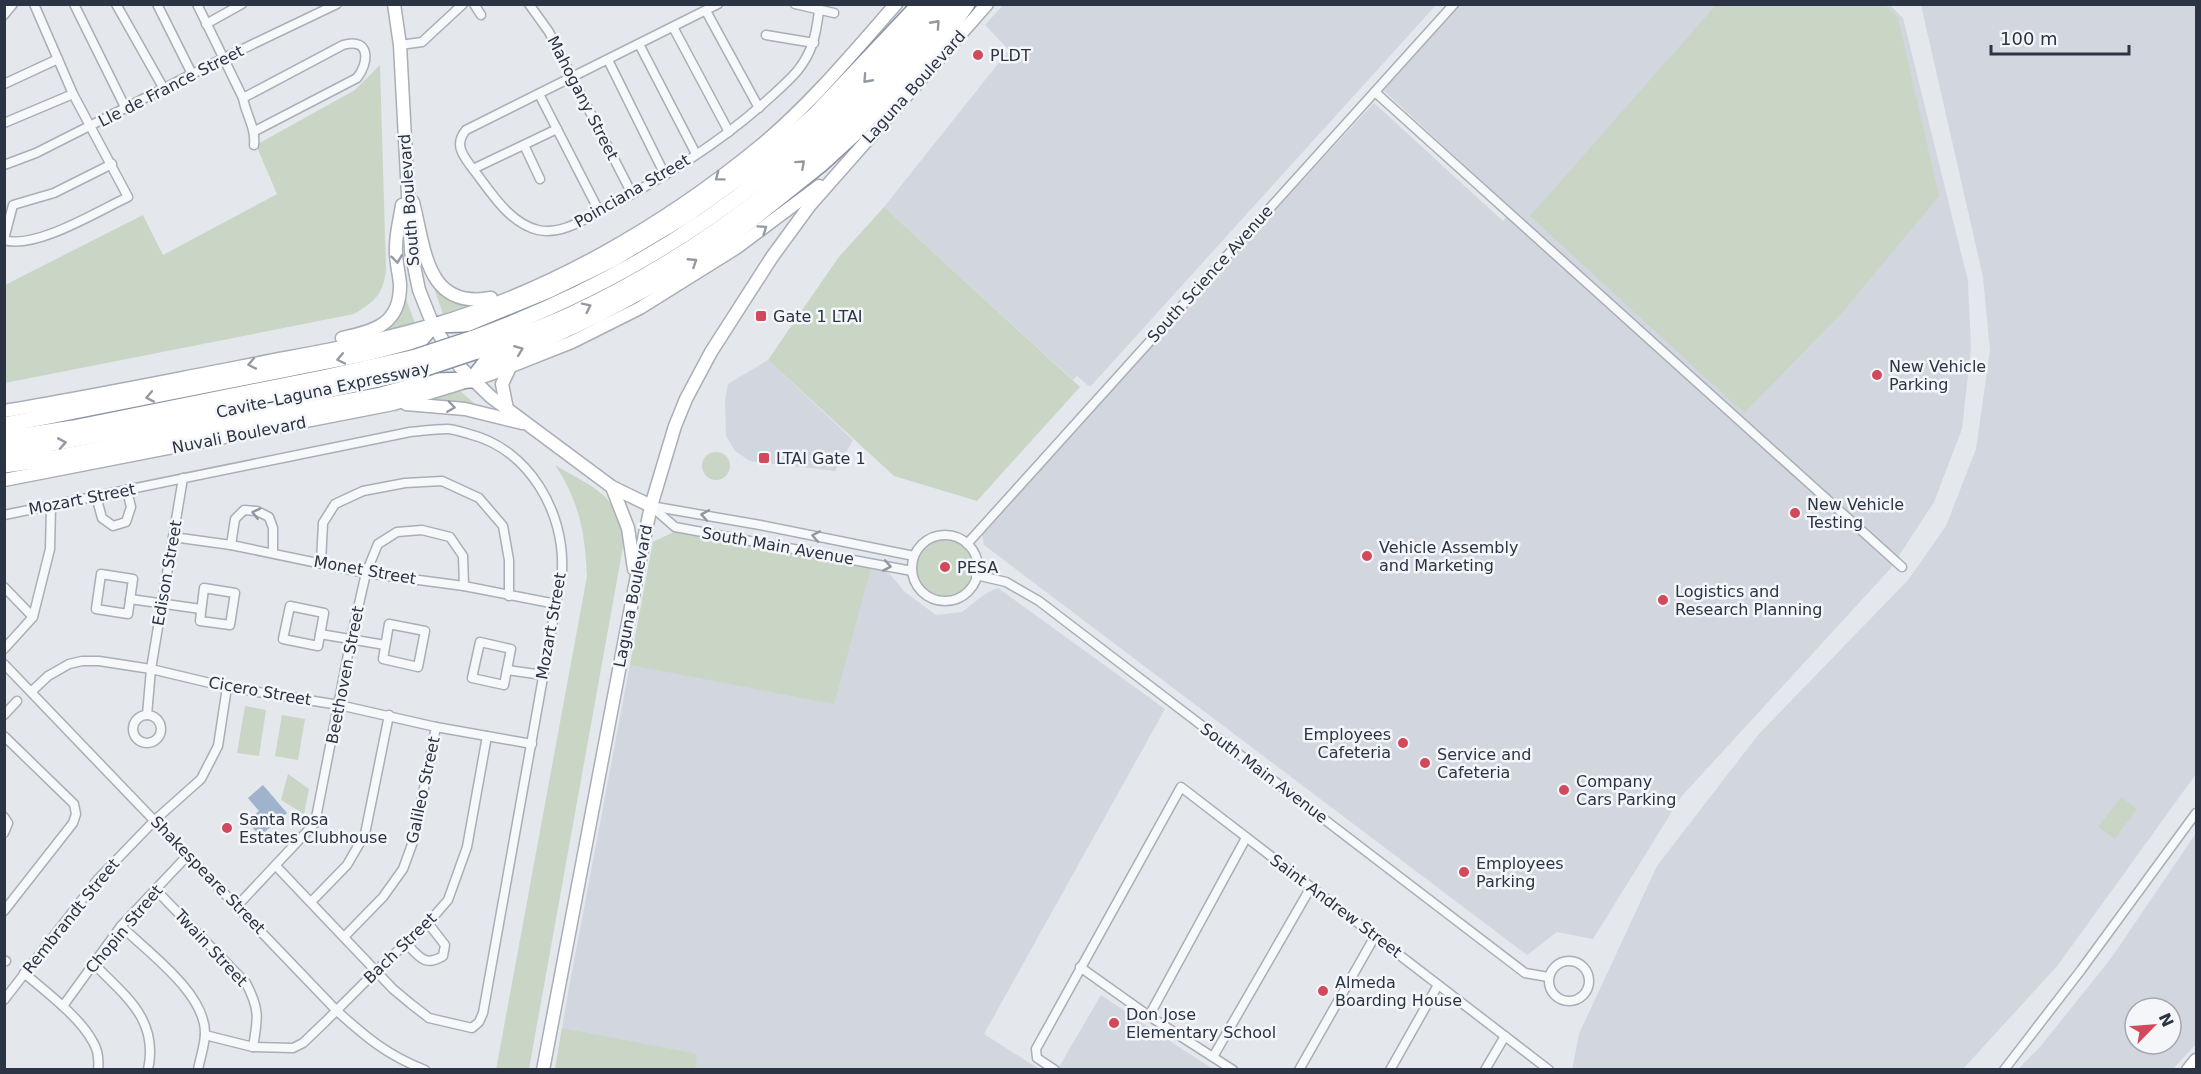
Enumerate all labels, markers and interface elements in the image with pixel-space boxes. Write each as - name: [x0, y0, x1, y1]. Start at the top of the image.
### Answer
- scale bar: [1991, 18, 2129, 56]
- one-way arrow: [929, 20, 940, 31]
- street label: Laguna Boulevard: [858, 27, 970, 147]
- text: 100 m: [2000, 28, 2058, 49]
- street label: Mahogany Street: [543, 33, 623, 163]
- street label: Lle de France Street: [95, 41, 247, 131]
- place label: PLDT: [990, 46, 1031, 65]
- marker: PLDT: [971, 48, 985, 62]
- one-way arrow: [864, 72, 875, 83]
- street label: South Boulevard: [395, 133, 423, 267]
- street label: Poinciana Street: [571, 150, 693, 232]
- one-way arrow: [794, 160, 805, 171]
- one-way arrow: [715, 169, 726, 180]
- street label: South Science Avenue: [1143, 201, 1277, 347]
- one-way arrow: [756, 225, 767, 236]
- one-way arrow: [390, 254, 402, 264]
- one-way arrow: [686, 258, 697, 269]
- one-way arrow: [580, 302, 591, 314]
- place label: Gate 1 LTAI: [773, 307, 863, 326]
- marker: Gate 1 LTAI: [754, 309, 768, 323]
- one-way arrow: [513, 345, 524, 357]
- one-way arrow: [336, 352, 346, 365]
- one-way arrow: [248, 357, 258, 370]
- place label: New Vehicle Parking: [1889, 357, 1986, 394]
- street label: Cavite–Laguna Expressway: [214, 358, 432, 422]
- marker: New Vehicle Parking: [1870, 368, 1884, 382]
- one-way arrow: [145, 390, 155, 403]
- one-way arrow: [447, 400, 456, 412]
- street label: Nuvali Boulevard: [170, 413, 308, 457]
- one-way arrow: [57, 437, 67, 449]
- place label: LTAI Gate 1: [776, 449, 866, 468]
- marker: LTAI Gate 1: [757, 451, 771, 465]
- street label: Mozart Street: [27, 479, 137, 519]
- place label: New Vehicle Testing: [1806, 495, 1904, 532]
- marker: New Vehicle Testing: [1788, 506, 1802, 520]
- one-way arrow: [251, 507, 261, 520]
- one-way arrow: [701, 509, 711, 522]
- street label: Edison Street: [148, 519, 186, 627]
- street label: Laguna Boulevard: [610, 523, 656, 669]
- street label: South Main Avenue: [700, 523, 856, 569]
- one-way arrow: [811, 530, 821, 543]
- place label: Vehicle Assembly and Marketing: [1379, 538, 1518, 575]
- marker: Vehicle Assembly and Marketing: [1360, 549, 1374, 563]
- street label: Monet Street: [312, 552, 418, 588]
- place label: PESA: [957, 558, 998, 577]
- one-way arrow: [882, 559, 892, 572]
- marker: PESA: [938, 560, 952, 574]
- street label: Mozart Street: [532, 571, 570, 681]
- place label: Logistics and Research Planning: [1675, 582, 1822, 619]
- marker: Logistics and Research Planning: [1656, 593, 1670, 607]
- street label: Beethoven Street: [322, 604, 368, 746]
- street label: Cicero Street: [207, 673, 313, 709]
- street label: South Main Avenue: [1197, 719, 1331, 827]
- place label: Employees Cafeteria: [1303, 725, 1391, 762]
- street label: Galileo Street: [402, 735, 444, 845]
- marker: Employees Cafeteria: [1396, 736, 1410, 750]
- place label: Service and Cafeteria: [1437, 745, 1531, 782]
- marker: Service and Cafeteria: [1418, 756, 1432, 770]
- place label: Company Cars Parking: [1576, 772, 1676, 809]
- marker: Company Cars Parking: [1557, 783, 1571, 797]
- place label: Santa Rosa Estates Clubhouse: [239, 810, 387, 847]
- street label: Shakespeare Street: [147, 812, 269, 938]
- marker: Santa Rosa Estates Clubhouse: [220, 821, 234, 835]
- street label: Saint Andrew Street: [1266, 850, 1406, 962]
- place label: Employees Parking: [1476, 854, 1564, 891]
- street label: Rembrandt Street: [19, 855, 123, 977]
- marker: Employees Parking: [1457, 865, 1471, 879]
- street label: Chopin Street: [82, 881, 166, 977]
- street label: Twain Street: [170, 905, 251, 990]
- street label: Bach Street: [360, 909, 440, 987]
- place label: Almeda Boarding House: [1335, 973, 1462, 1010]
- marker: Almeda Boarding House: [1316, 984, 1330, 998]
- north arrow: [2123, 996, 2183, 1056]
- place label: Don Jose Elementary School: [1126, 1005, 1276, 1042]
- text: N: [2155, 1010, 2178, 1030]
- marker: Don Jose Elementary School: [1107, 1016, 1121, 1030]

